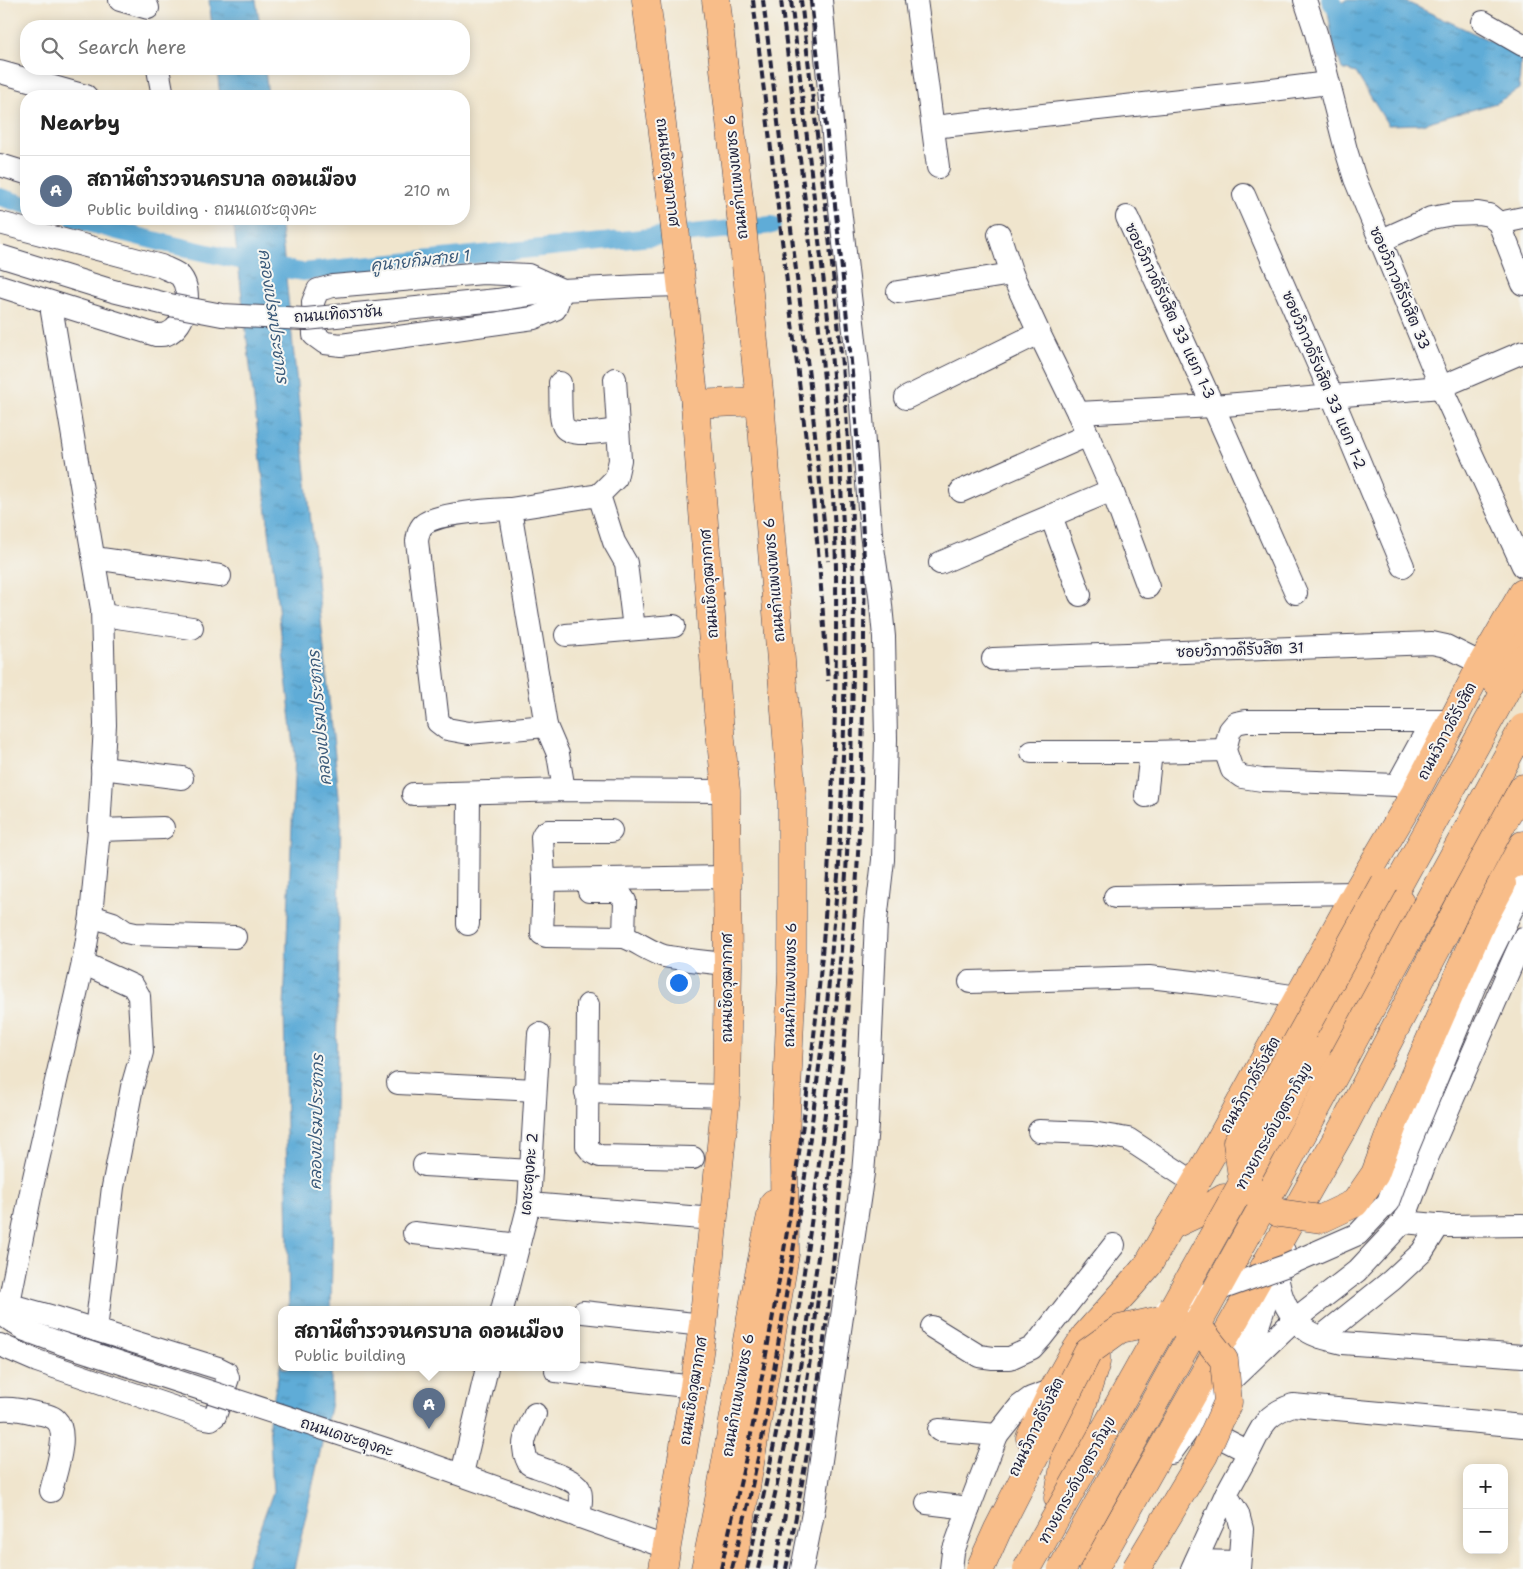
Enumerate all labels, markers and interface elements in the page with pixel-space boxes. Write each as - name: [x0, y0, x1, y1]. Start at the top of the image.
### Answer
- search box: [20, 20, 470, 75]
- icon: search: [38, 34, 66, 62]
- text: Search here: [78, 35, 187, 60]
- text: Nearby: [40, 109, 120, 137]
- street label: ถนนกำแพงเพชร 6: [720, 114, 752, 240]
- street label: ถนนเชิดวุฒากาศ: [650, 117, 685, 228]
- text: สถานีตำรวจนครบาล ดอนเมือง: [87, 167, 357, 192]
- text: A: [50, 180, 62, 201]
- text: 210 m: [403, 180, 450, 201]
- text: Public building · ถนนเดชะตุงคะ: [87, 199, 317, 220]
- street label: ซอยวิภาวดีรังสิต 33 แยก 1-3: [1120, 220, 1220, 402]
- street label: ซอยวิภาวดีรังสิต 33: [1365, 223, 1435, 353]
- water label: คูนายกิมสาย 1: [369, 245, 471, 278]
- water label: คลองเปรมประชากร: [254, 247, 294, 386]
- street label: ซอยวิภาวดีรังสิต 33 แยก 1-2: [1277, 288, 1371, 472]
- street label: ถนนเทิดราชัน: [293, 301, 383, 327]
- street label: ถนนกำแพงเพชร 6: [759, 517, 789, 643]
- street label: ถนนเชิดวุฒากาศ: [695, 528, 724, 639]
- street label: ซอยวิภาวดีรังสิต 31: [1176, 638, 1304, 662]
- water label: คลองเปรมประชากร: [303, 648, 336, 786]
- street label: ถนนวิภาวดีรังสิต: [1413, 679, 1481, 783]
- street label: ถนนกำแพงเพชร 6: [779, 922, 801, 1048]
- street label: ถนนเชิดวุฒากาศ: [717, 933, 738, 1043]
- your location: [666, 970, 692, 996]
- street label: ถนนวิภาวดีรังสิต: [1215, 1033, 1285, 1137]
- water label: คลองเปรมประชากร: [305, 1053, 328, 1190]
- street label: ทางยกระดับอุตราภิมุข: [1231, 1059, 1318, 1194]
- street label: เดชะตุงคะ 2: [515, 1132, 544, 1216]
- popup: [278, 1306, 580, 1371]
- text: สถานีตำรวจนครบาล ดอนเมือง: [294, 1319, 564, 1344]
- street label: ถนนกำแพงเพชร 6: [717, 1332, 759, 1458]
- street label: ถนนเชิดวุฒากาศ: [675, 1335, 713, 1447]
- text: Public building: [294, 1345, 406, 1366]
- street label: ถนนวิภาวดีรังสิต: [1003, 1374, 1069, 1480]
- pin: A: [413, 1388, 445, 1429]
- street label: ถนนเดชะตุงคะ: [298, 1413, 396, 1462]
- street label: ทางยกระดับอุตราภิมุข: [1034, 1413, 1121, 1548]
- map controls: [1463, 1464, 1508, 1554]
- button: +: [1463, 1464, 1508, 1509]
- button: −: [1463, 1509, 1508, 1554]

